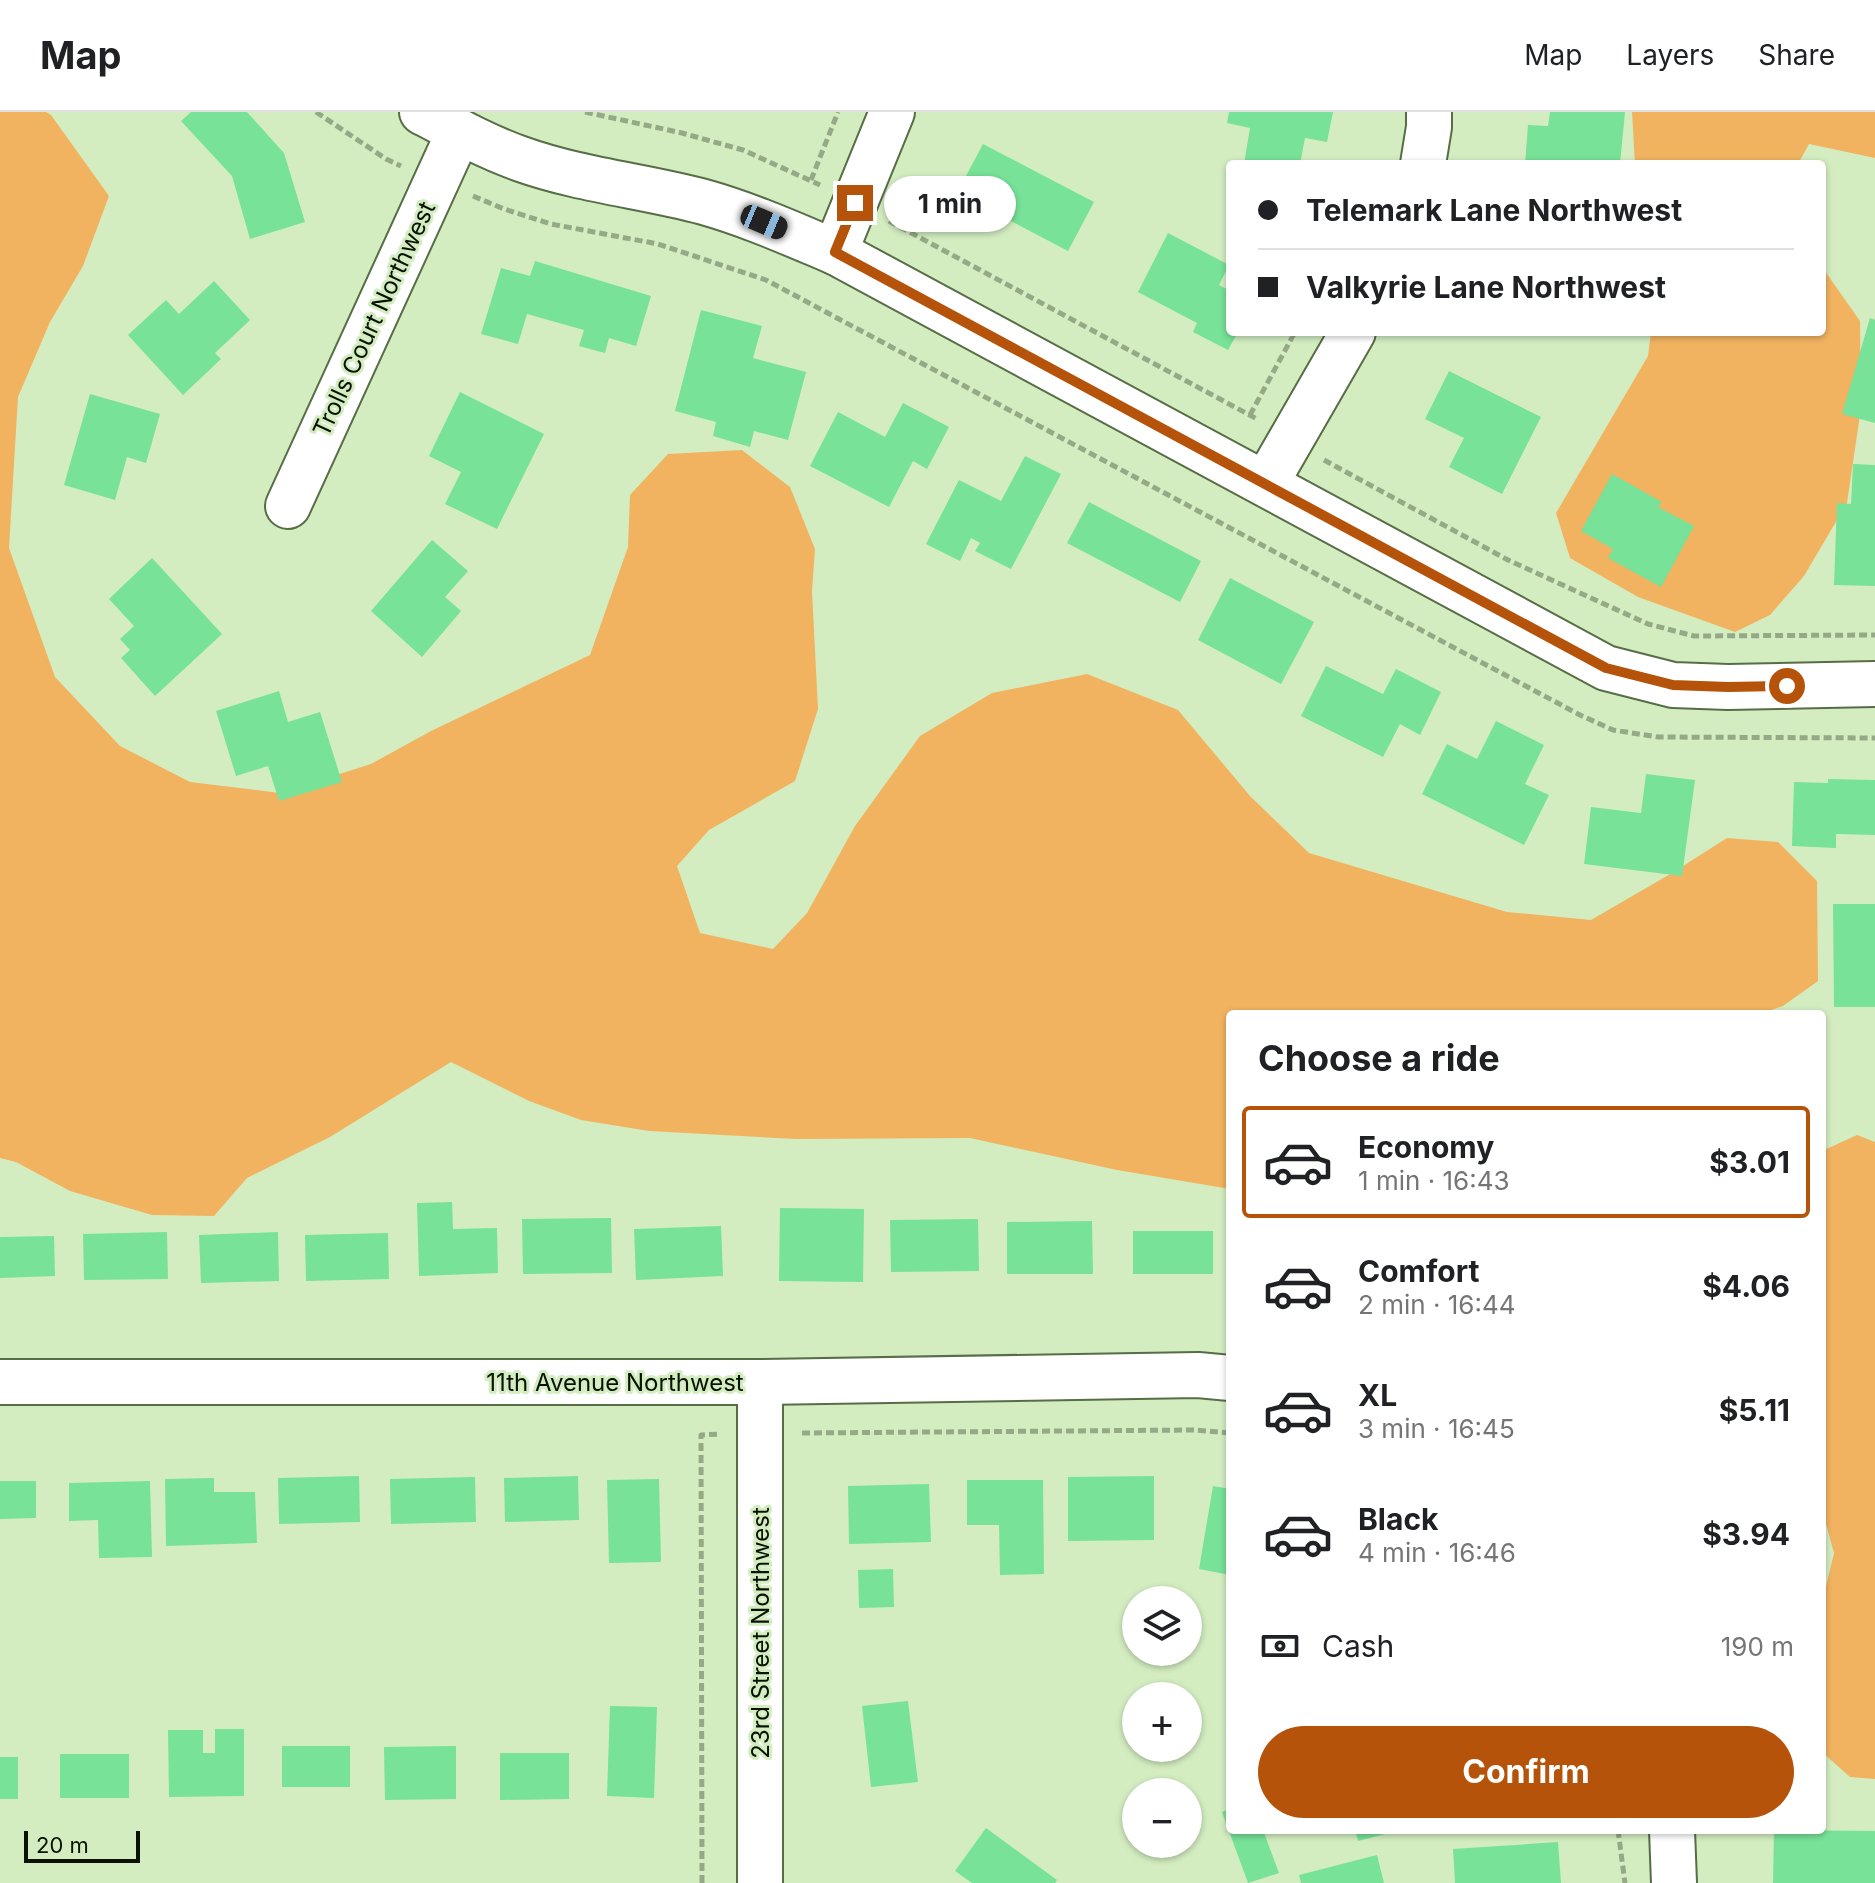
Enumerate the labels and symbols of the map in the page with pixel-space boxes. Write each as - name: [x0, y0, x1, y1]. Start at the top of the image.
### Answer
- callout: 1 min: [883, 175, 1015, 231]
- route end: [837, 185, 873, 221]
- street label: Trolls Court Northwest: [307, 197, 441, 441]
- car: [737, 202, 791, 242]
- route start: [1769, 668, 1805, 704]
- street label: 11th Avenue Northwest: [486, 1368, 744, 1397]
- street label: 23rd Street Northwest: [746, 1507, 775, 1759]
- scale bar: [24, 1827, 140, 1863]

